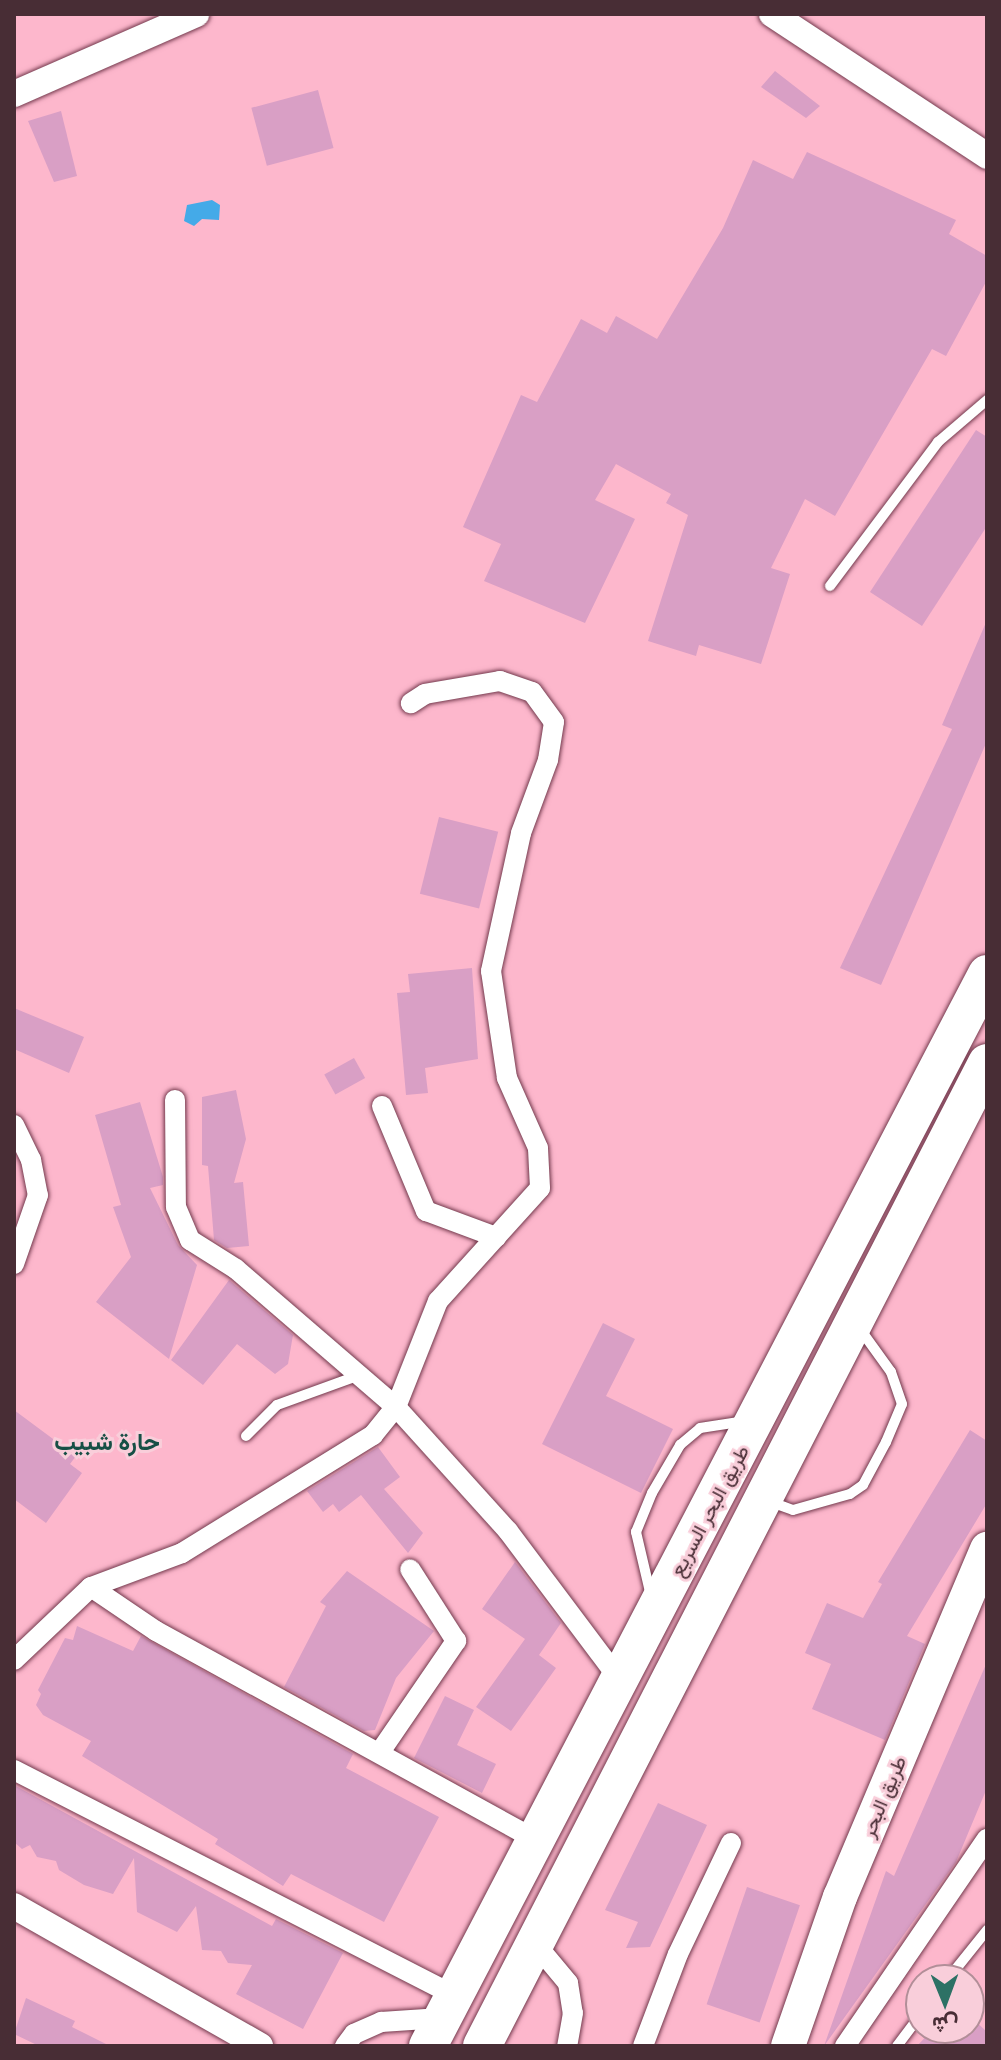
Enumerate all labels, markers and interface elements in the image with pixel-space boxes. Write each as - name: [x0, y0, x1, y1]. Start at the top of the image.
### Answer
- district label: حارة شبيب: [54, 1427, 160, 1455]
- street label: طريق البحر السريع: [663, 1440, 753, 1580]
- street label: طريق البحر: [854, 1752, 910, 1840]
- north arrow: [905, 1964, 985, 2044]
- text: ش: [932, 2011, 959, 2041]

